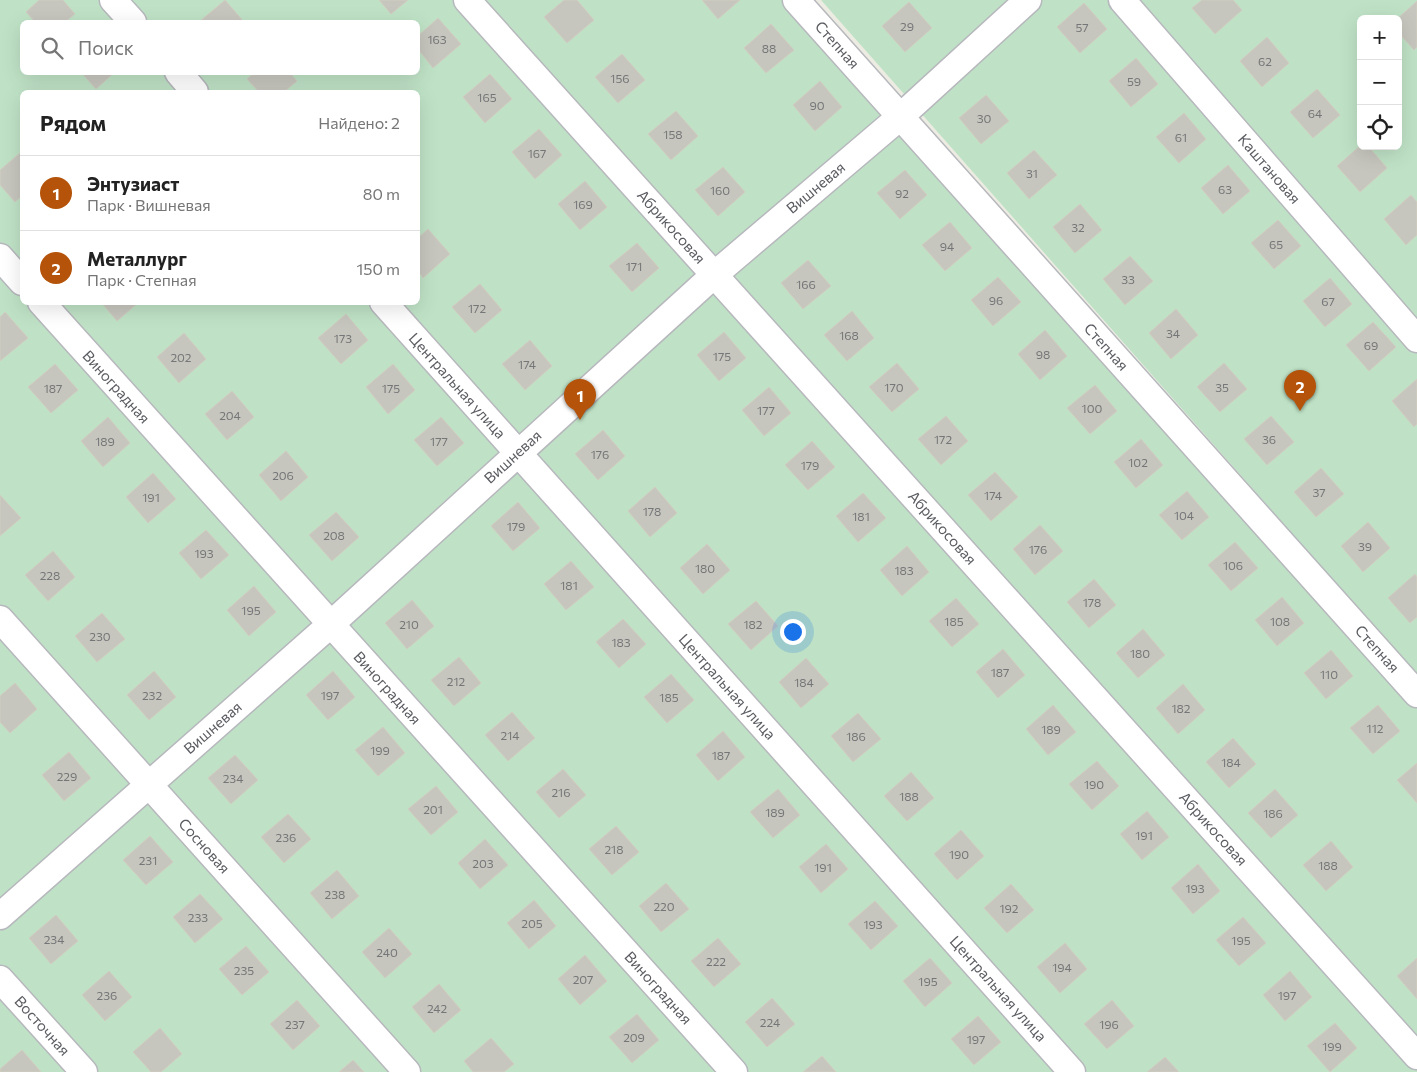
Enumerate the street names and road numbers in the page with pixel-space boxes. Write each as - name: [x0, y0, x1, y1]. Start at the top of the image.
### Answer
- street label: Степная: [812, 17, 864, 72]
- street label: Каштановая: [1235, 130, 1305, 207]
- street label: Вишневая: [782, 158, 848, 217]
- street label: Абрикосовая: [634, 186, 710, 267]
- street label: Степная: [1081, 319, 1133, 374]
- street label: Центральная улица: [406, 329, 510, 442]
- street label: Виноградная: [79, 346, 154, 427]
- street label: Вишневая: [480, 426, 545, 487]
- street label: Абрикосовая: [905, 487, 981, 568]
- street label: Степная: [1352, 621, 1404, 676]
- street label: Центральная улица: [676, 630, 780, 743]
- street label: Виноградная: [350, 647, 425, 728]
- street label: Вишневая: [180, 697, 245, 757]
- street label: Абрикосовая: [1176, 788, 1252, 869]
- street label: Сосновая: [175, 814, 234, 877]
- street label: Центральная улица: [947, 932, 1051, 1045]
- street label: Виноградная: [621, 947, 696, 1028]
- street label: Восточная: [11, 992, 74, 1059]

